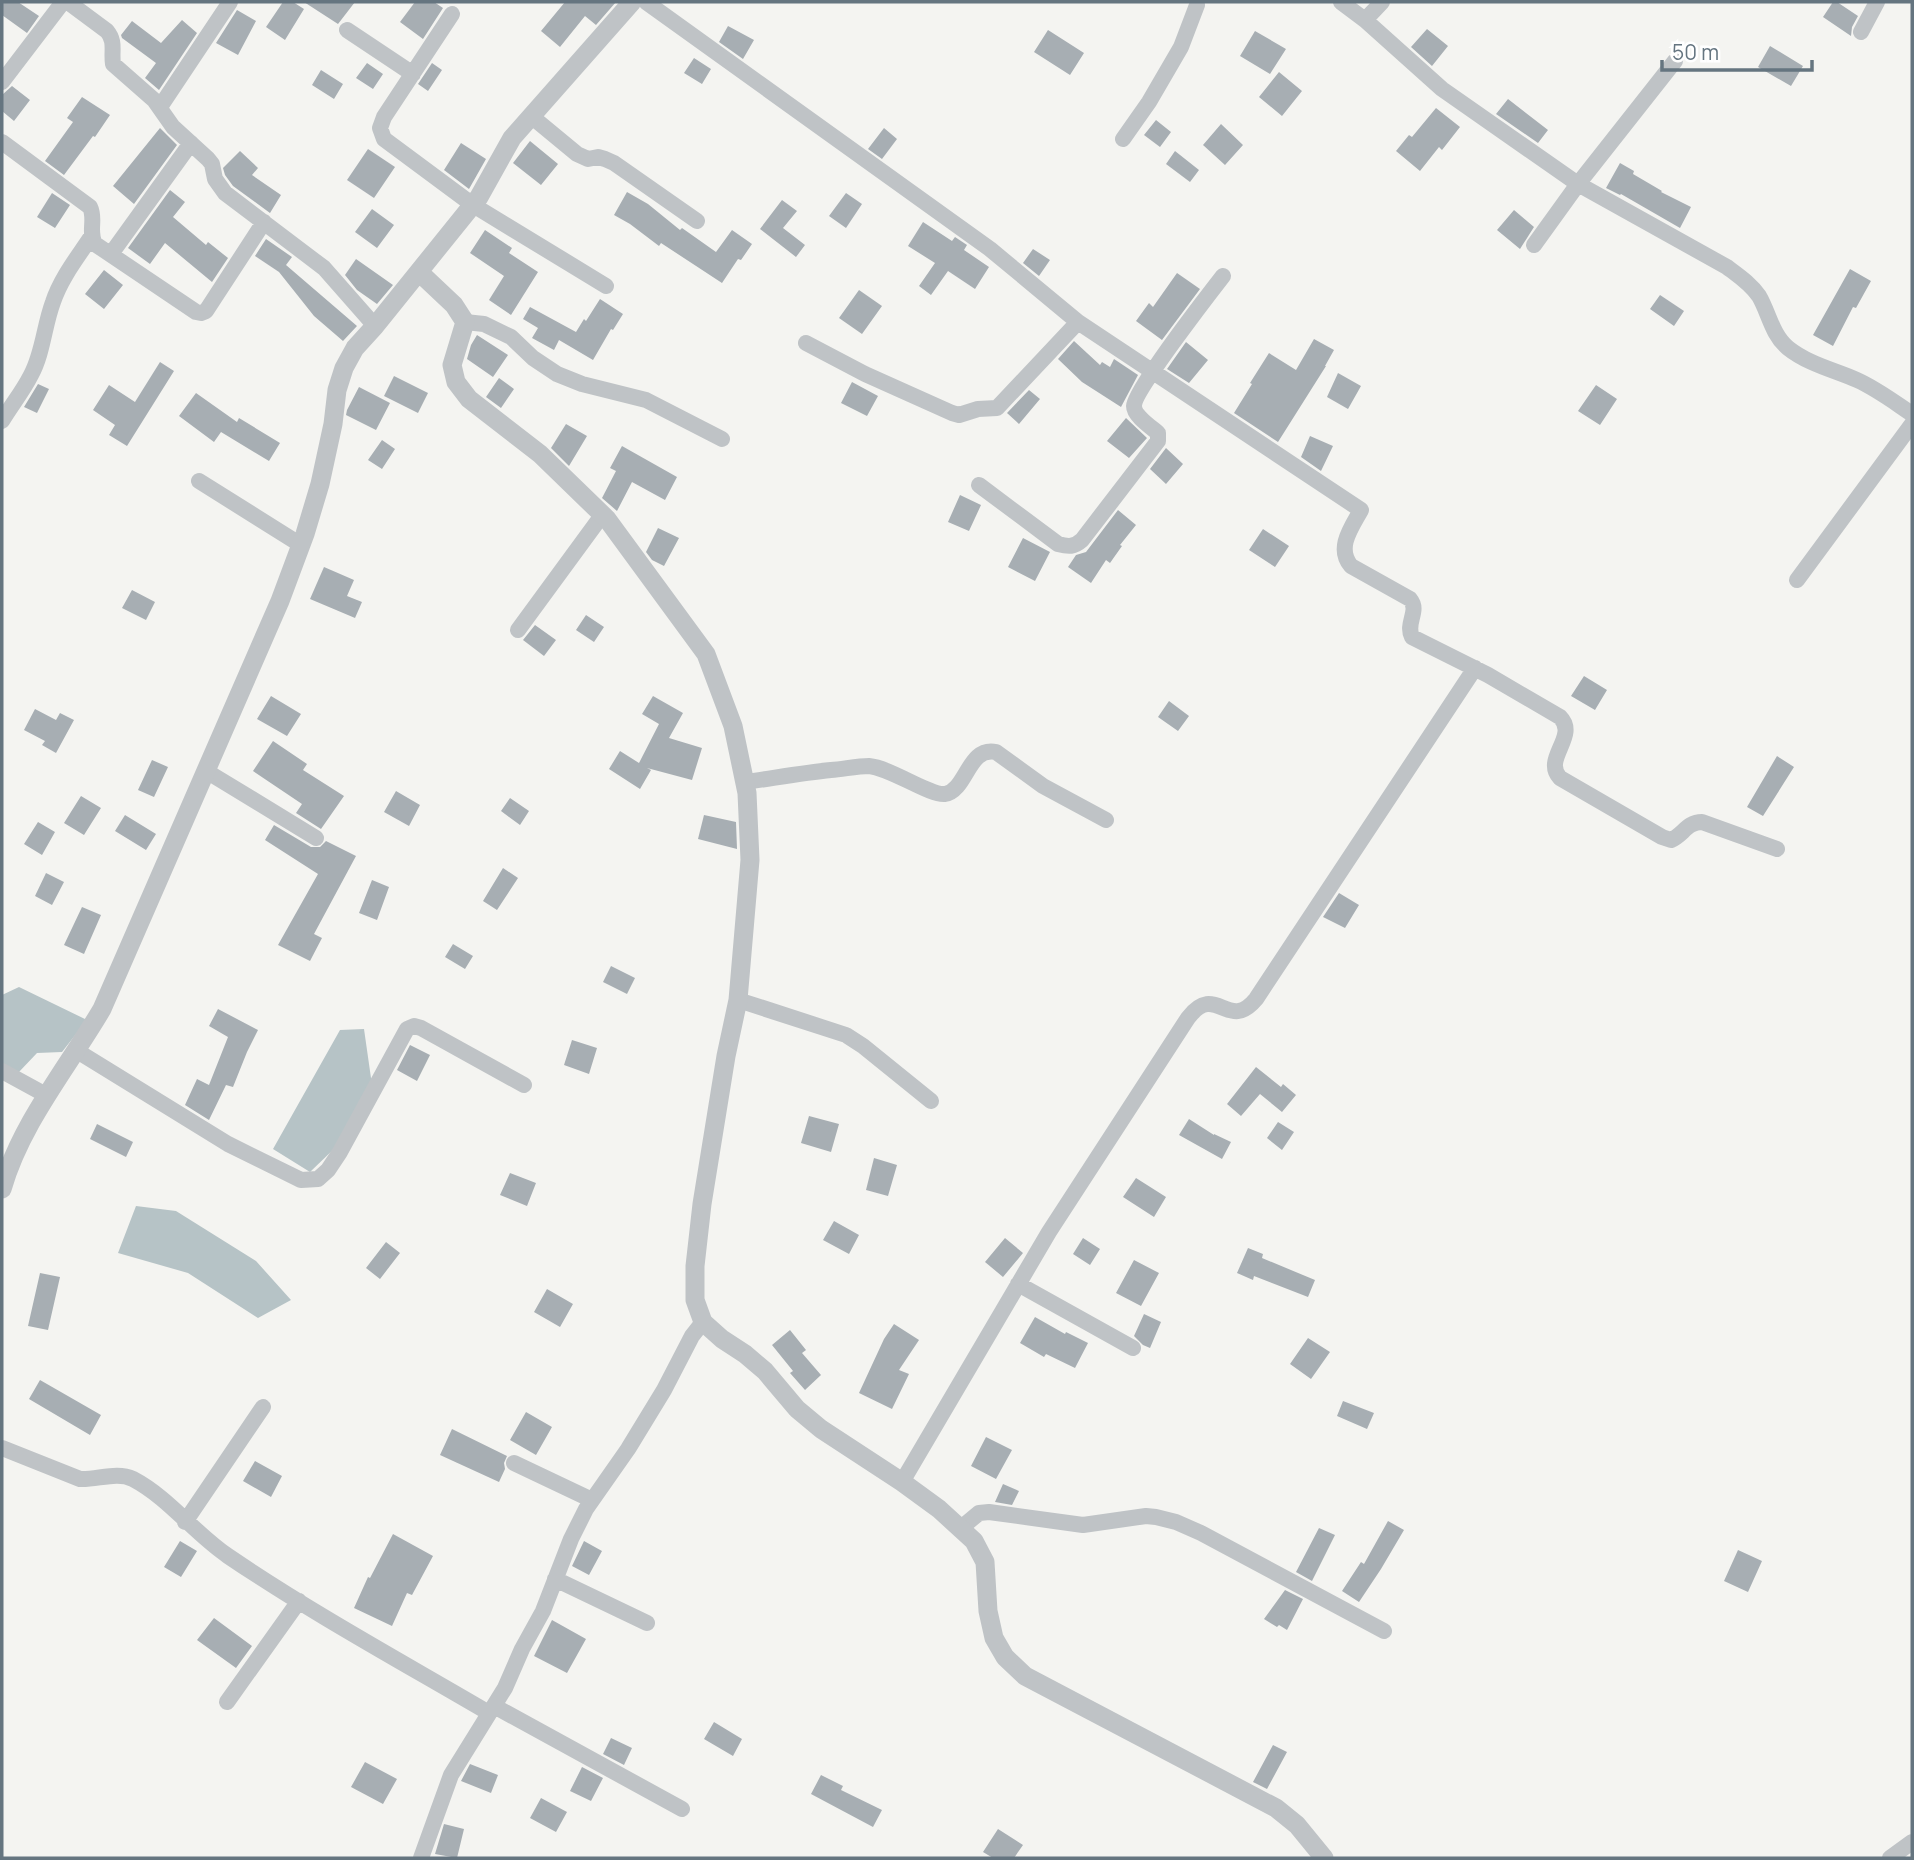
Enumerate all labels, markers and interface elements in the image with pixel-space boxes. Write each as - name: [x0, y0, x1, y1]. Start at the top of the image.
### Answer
- scale bar: [1662, 28, 1812, 72]
- text: 50 m: [1672, 38, 1719, 66]

